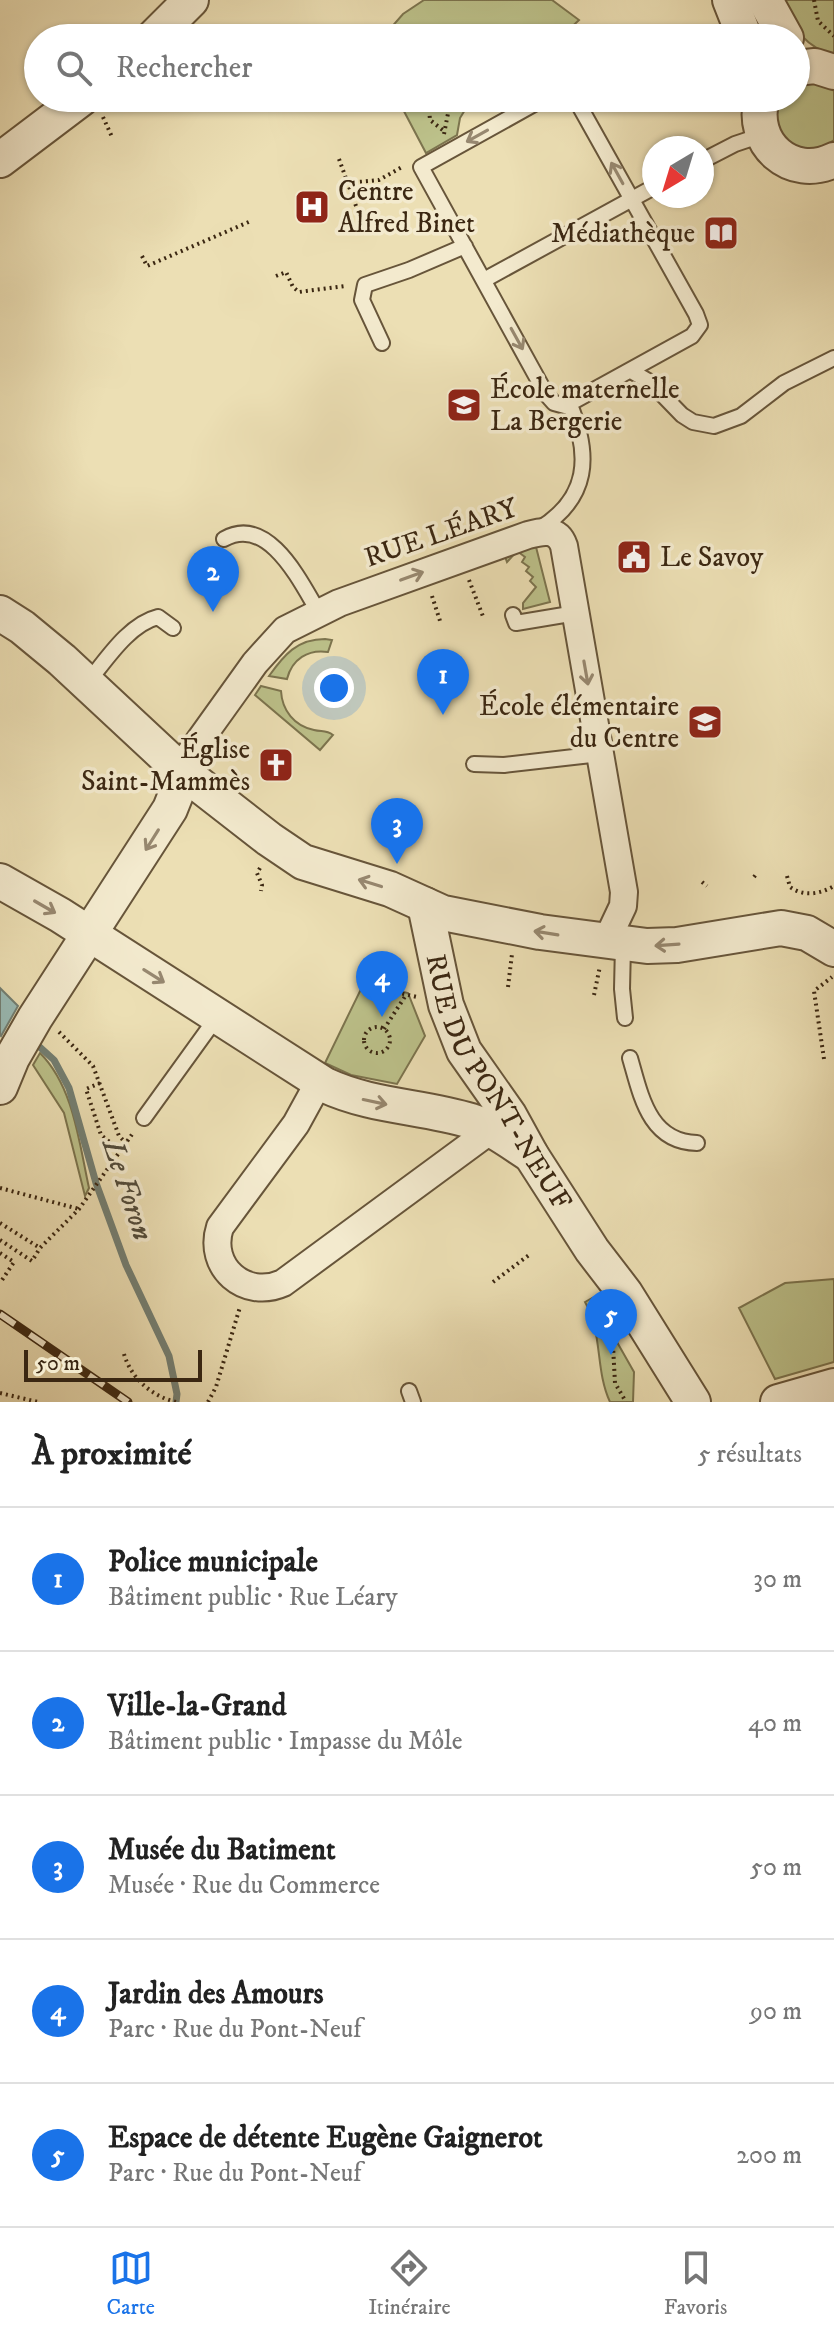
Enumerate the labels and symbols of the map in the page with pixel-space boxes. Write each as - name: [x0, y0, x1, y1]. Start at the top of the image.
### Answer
- one-way arrow: [465, 129, 489, 144]
- north arrow: [642, 136, 714, 208]
- one-way arrow: [609, 162, 625, 185]
- place label: Centre Alfred Binet: [338, 174, 475, 241]
- hospital icon: Centre Alfred Binet: [293, 188, 331, 226]
- library icon: Médiathèque: [702, 214, 740, 252]
- place label: Médiathèque: [551, 216, 695, 251]
- one-way arrow: [509, 327, 525, 351]
- place label: École maternelle La Bergerie: [490, 372, 680, 439]
- school or university icon: École maternelle La Bergerie: [445, 386, 483, 424]
- street label: RUE LÉARY: [360, 490, 522, 576]
- public building icon: Le Savoy: [615, 538, 653, 576]
- place label: Le Savoy: [660, 540, 764, 575]
- pin: 2: [187, 546, 239, 612]
- one-way arrow: [399, 568, 424, 582]
- pin: 1: [417, 649, 469, 715]
- one-way arrow: [579, 660, 594, 685]
- your location: [314, 668, 354, 708]
- place label: École élémentaire du Centre: [479, 689, 679, 756]
- school or university icon: École élémentaire du Centre: [686, 703, 724, 741]
- place label: Église Saint-Mammès: [81, 732, 250, 799]
- church icon: Église Saint-Mammès: [257, 746, 295, 784]
- pin: 3: [371, 798, 423, 864]
- one-way arrow: [143, 828, 159, 851]
- one-way arrow: [358, 875, 383, 889]
- one-way arrow: [33, 899, 56, 915]
- one-way arrow: [534, 925, 559, 940]
- one-way arrow: [654, 938, 680, 953]
- pin: 4: [356, 951, 408, 1017]
- street label: RUE DU PONT-NEUF: [418, 951, 579, 1217]
- one-way arrow: [142, 969, 165, 985]
- one-way arrow: [362, 1096, 388, 1111]
- water label: Le Foron: [93, 1133, 161, 1245]
- pin: 5: [585, 1289, 637, 1355]
- scale bar: [24, 1346, 202, 1382]

